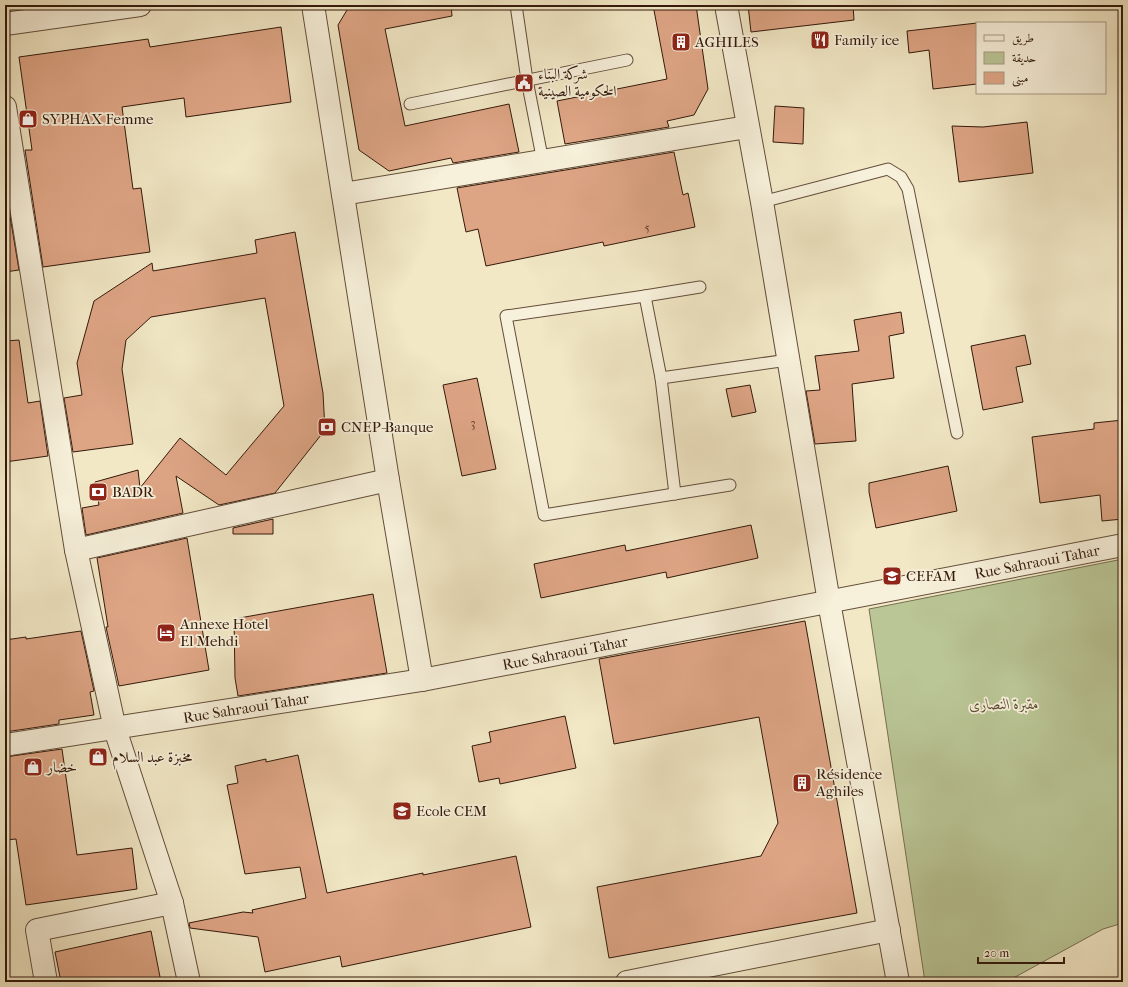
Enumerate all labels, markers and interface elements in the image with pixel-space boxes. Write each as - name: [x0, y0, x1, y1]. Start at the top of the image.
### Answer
- legend: [976, 22, 1106, 94]
- restaurant icon: Family ice: [809, 29, 831, 51]
- building icon: AGHILES: [670, 31, 692, 53]
- place label: Family ice: [834, 31, 900, 49]
- text: طريق: [1012, 31, 1034, 46]
- place label: AGHILES: [694, 33, 759, 51]
- text: حديقة: [1012, 51, 1036, 66]
- place label: شركة البناء الحكومية الصينية: [538, 65, 617, 100]
- text: مبنى: [1012, 71, 1028, 87]
- public building icon: شركة البناء الحكومية الصينية: [513, 72, 535, 94]
- shop icon: SYPHAX Femme: [17, 108, 39, 130]
- place label: SYPHAX Femme: [42, 110, 154, 128]
- house number: 5: [644, 220, 650, 235]
- house number: 3: [470, 415, 476, 430]
- bank icon: CNEP-Banque: [316, 416, 338, 438]
- place label: CNEP-Banque: [341, 418, 434, 436]
- bank icon: BADR: [87, 481, 109, 503]
- place label: BADR: [112, 483, 155, 501]
- street label: Rue Sahraoui Tahar: [973, 541, 1102, 583]
- school or university icon: CEFAM: [881, 565, 903, 587]
- place label: CEFAM: [906, 567, 957, 585]
- place label: Annexe Hotel El Mehdi: [179, 615, 269, 650]
- hotel icon: Annexe Hotel El Mehdi: [155, 622, 177, 644]
- street label: Rue Sahraoui Tahar: [501, 632, 630, 674]
- street label: Rue Sahraoui Tahar: [182, 689, 311, 727]
- park label: مقبرة النصارى: [969, 695, 1039, 713]
- shop icon: مخبزة عبد السلام: [87, 746, 109, 768]
- place label: مخبزة عبد السلام: [112, 748, 192, 770]
- shop icon: خضار: [22, 756, 44, 778]
- place label: خضار: [45, 758, 77, 776]
- place label: Résidence Aghiles: [815, 765, 883, 800]
- building icon: Résidence Aghiles: [791, 772, 813, 794]
- school or university icon: Ecole CEM: [391, 800, 413, 822]
- place label: Ecole CEM: [416, 802, 487, 820]
- scale bar: [978, 939, 1064, 965]
- text: 20 m: [984, 946, 1009, 960]

